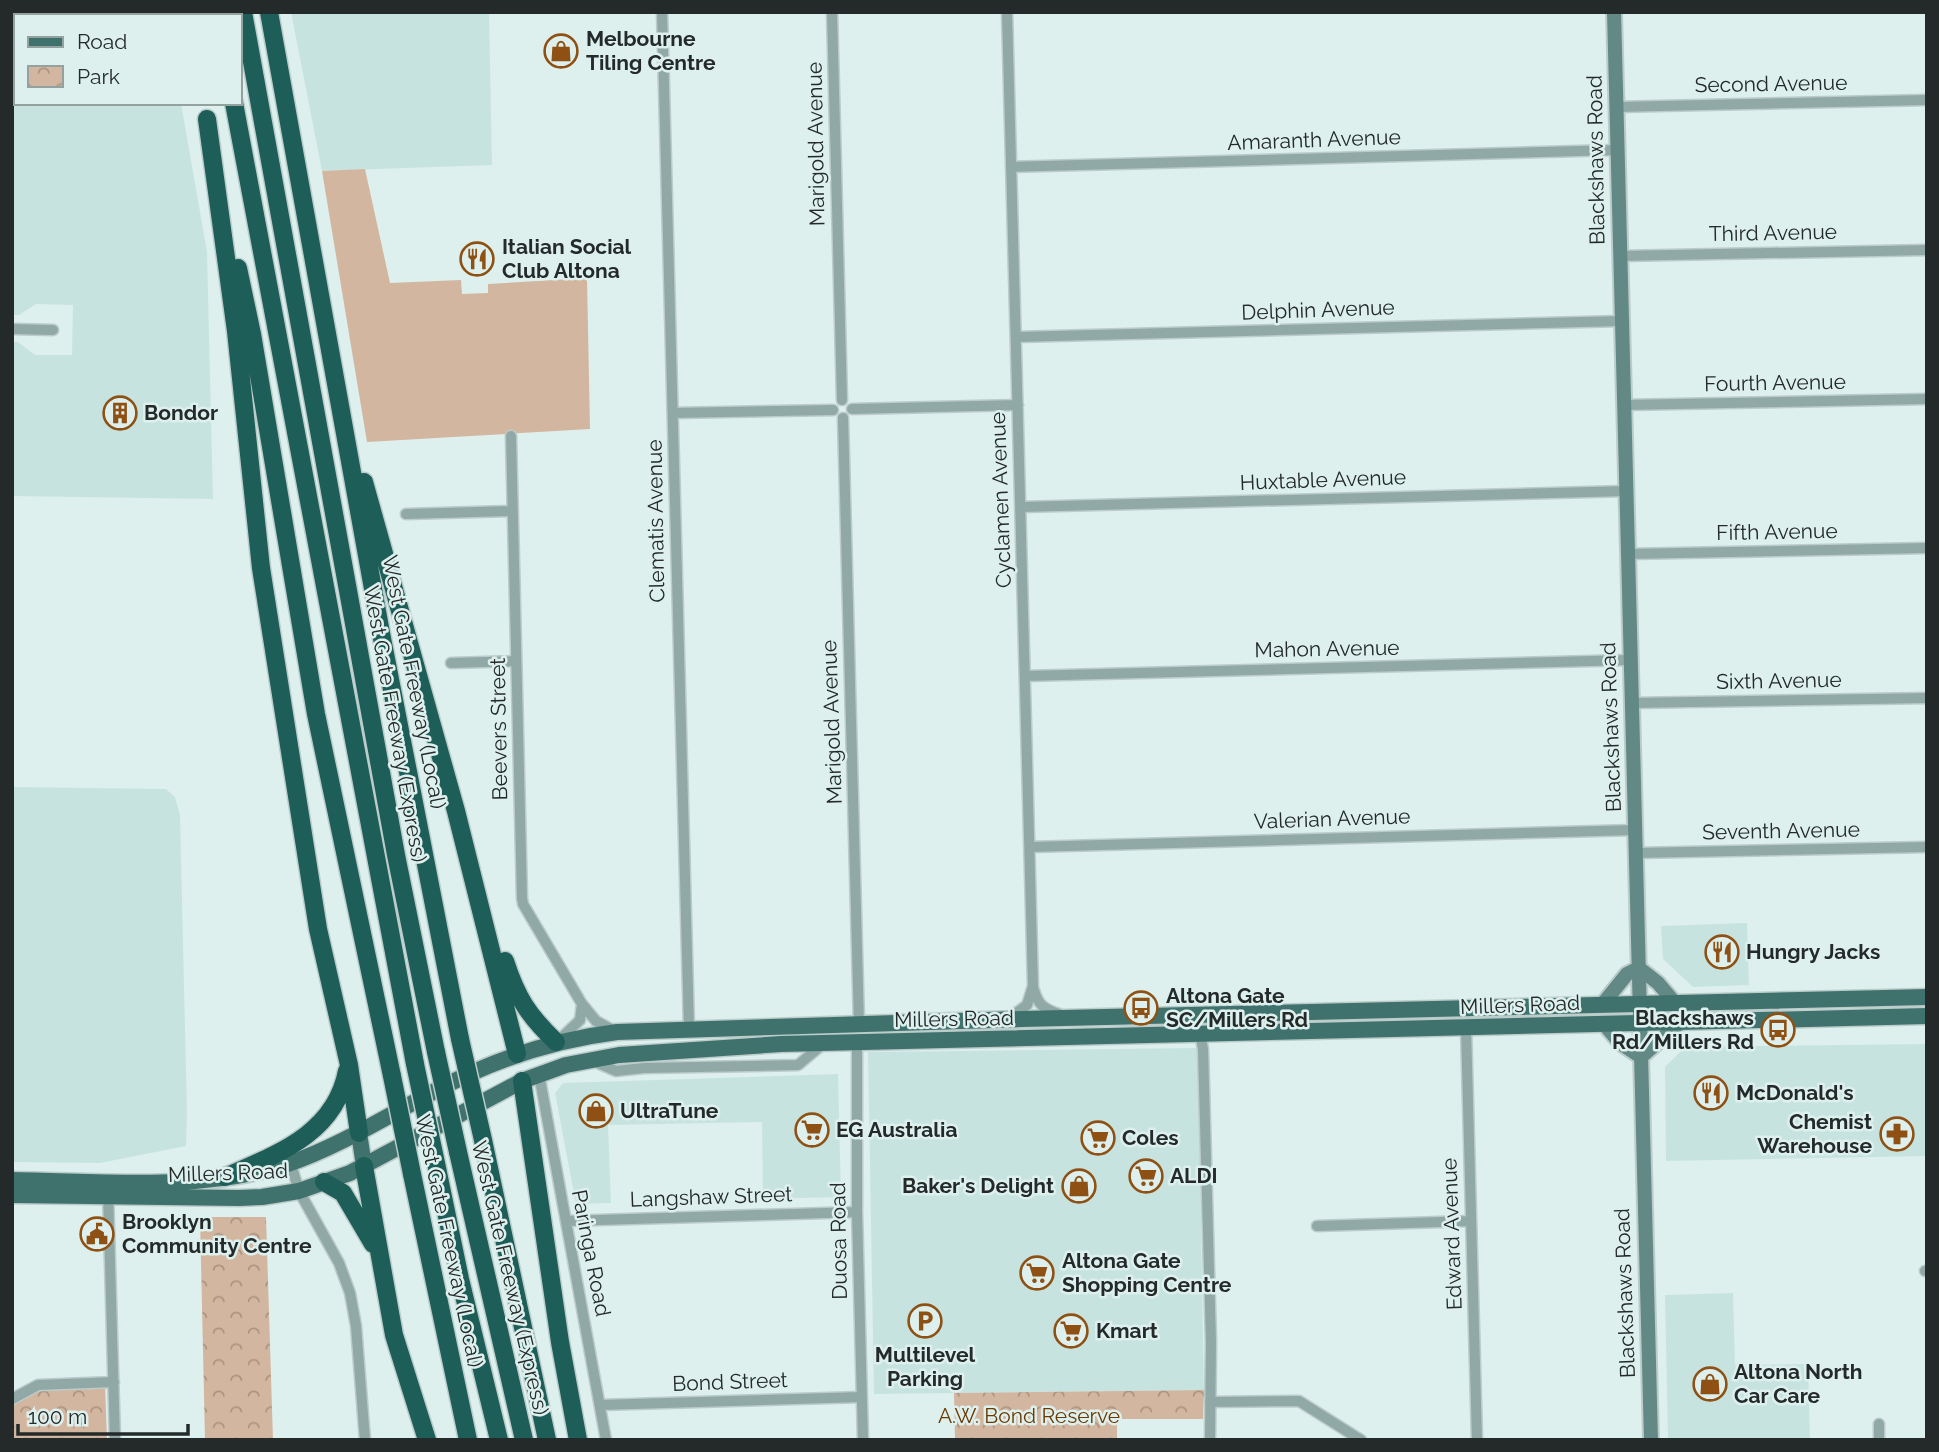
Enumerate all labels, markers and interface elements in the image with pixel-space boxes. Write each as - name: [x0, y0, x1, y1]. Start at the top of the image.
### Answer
- legend: [14, 14, 242, 105]
- place label: Melbourne Tiling Centre: [586, 26, 716, 75]
- text: Road: [77, 29, 127, 54]
- shop icon: Melbourne Tiling Centre: [542, 32, 580, 70]
- street label: Marigold Avenue: [802, 62, 829, 226]
- text: Park: [77, 64, 120, 89]
- street label: Second Avenue: [1694, 70, 1848, 97]
- street label: Blackshaws Road: [1582, 75, 1609, 245]
- street label: Amaranth Avenue: [1227, 124, 1401, 155]
- street label: Third Avenue: [1709, 219, 1837, 246]
- place label: Italian Social Club Altona: [502, 234, 632, 283]
- restaurant icon: Italian Social Club Altona: [458, 240, 496, 278]
- street label: Delphin Avenue: [1241, 294, 1395, 325]
- street label: Fourth Avenue: [1704, 369, 1846, 396]
- building icon: Bondor: [101, 394, 139, 432]
- place label: Bondor: [144, 400, 218, 425]
- street label: Cyclamen Avenue: [985, 411, 1016, 589]
- street label: Clematis Avenue: [642, 439, 669, 603]
- street label: Huxtable Avenue: [1239, 464, 1407, 495]
- street label: Fifth Avenue: [1716, 518, 1838, 545]
- street label: West Gate Freeway (Local): [378, 553, 451, 811]
- street label: West Gate Freeway (Express): [359, 584, 432, 864]
- street label: Mahon Avenue: [1254, 635, 1400, 662]
- street label: Marigold Avenue: [816, 639, 847, 805]
- street label: Blackshaws Road: [1595, 642, 1626, 812]
- street label: Beevers Street: [485, 658, 512, 801]
- street label: Sixth Avenue: [1716, 667, 1842, 694]
- street label: Valerian Avenue: [1253, 803, 1411, 834]
- street label: Seventh Avenue: [1702, 817, 1860, 844]
- restaurant icon: Hungry Jacks: [1703, 933, 1741, 971]
- place label: Hungry Jacks: [1746, 939, 1880, 964]
- place label: Altona Gate SC/Millers Rd: [1166, 983, 1308, 1032]
- bus stop icon: Altona Gate SC/Millers Rd: [1122, 989, 1160, 1027]
- street label: Millers Road: [1460, 990, 1580, 1019]
- street label: Millers Road: [894, 1005, 1014, 1032]
- place label: Blackshaws Rd/Millers Rd: [1612, 1005, 1754, 1054]
- bus stop icon: Blackshaws Rd/Millers Rd: [1759, 1011, 1797, 1049]
- restaurant icon: McDonald's: [1692, 1074, 1730, 1112]
- place label: McDonald's: [1736, 1080, 1854, 1105]
- shop icon: UltraTune: [577, 1092, 615, 1130]
- place label: UltraTune: [620, 1098, 719, 1123]
- place label: Chemist Warehouse: [1757, 1109, 1872, 1158]
- supermarket icon: EG Australia: [793, 1111, 831, 1149]
- street label: West Gate Freeway (Local): [410, 1112, 489, 1370]
- pharmacy icon: Chemist Warehouse: [1878, 1115, 1916, 1153]
- place label: EG Australia: [836, 1117, 957, 1142]
- supermarket icon: Coles: [1079, 1119, 1117, 1157]
- place label: Coles: [1122, 1125, 1179, 1150]
- street label: West Gate Freeway (Express): [467, 1138, 554, 1417]
- supermarket icon: ALDI: [1127, 1157, 1165, 1195]
- street label: Edward Avenue: [1436, 1157, 1467, 1311]
- street label: Millers Road: [168, 1158, 288, 1187]
- place label: ALDI: [1170, 1163, 1217, 1188]
- shop icon: Baker's Delight: [1060, 1167, 1098, 1205]
- place label: Baker's Delight: [902, 1173, 1054, 1198]
- street label: Langshaw Street: [629, 1181, 793, 1212]
- street label: Duosa Road: [825, 1182, 852, 1300]
- street label: Paringa Road: [567, 1187, 616, 1318]
- street label: Blackshaws Road: [1609, 1208, 1640, 1378]
- place label: Brooklyn Community Centre: [122, 1209, 312, 1258]
- public building icon: Brooklyn Community Centre: [78, 1215, 116, 1253]
- place label: Altona Gate Shopping Centre: [1062, 1248, 1232, 1297]
- supermarket icon: Altona Gate Shopping Centre: [1018, 1254, 1056, 1292]
- parking icon: Multilevel Parking: [906, 1302, 944, 1340]
- supermarket icon: Kmart: [1052, 1312, 1090, 1350]
- place label: Kmart: [1096, 1318, 1158, 1343]
- place label: Multilevel Parking: [875, 1342, 976, 1391]
- place label: Altona North Car Care: [1734, 1359, 1862, 1408]
- shop icon: Altona North Car Care: [1691, 1365, 1729, 1403]
- street label: Bond Street: [672, 1367, 788, 1396]
- scale bar: [18, 1392, 187, 1436]
- park label: A.W. Bond Reserve: [938, 1403, 1120, 1428]
- text: 100 m: [28, 1404, 87, 1429]

